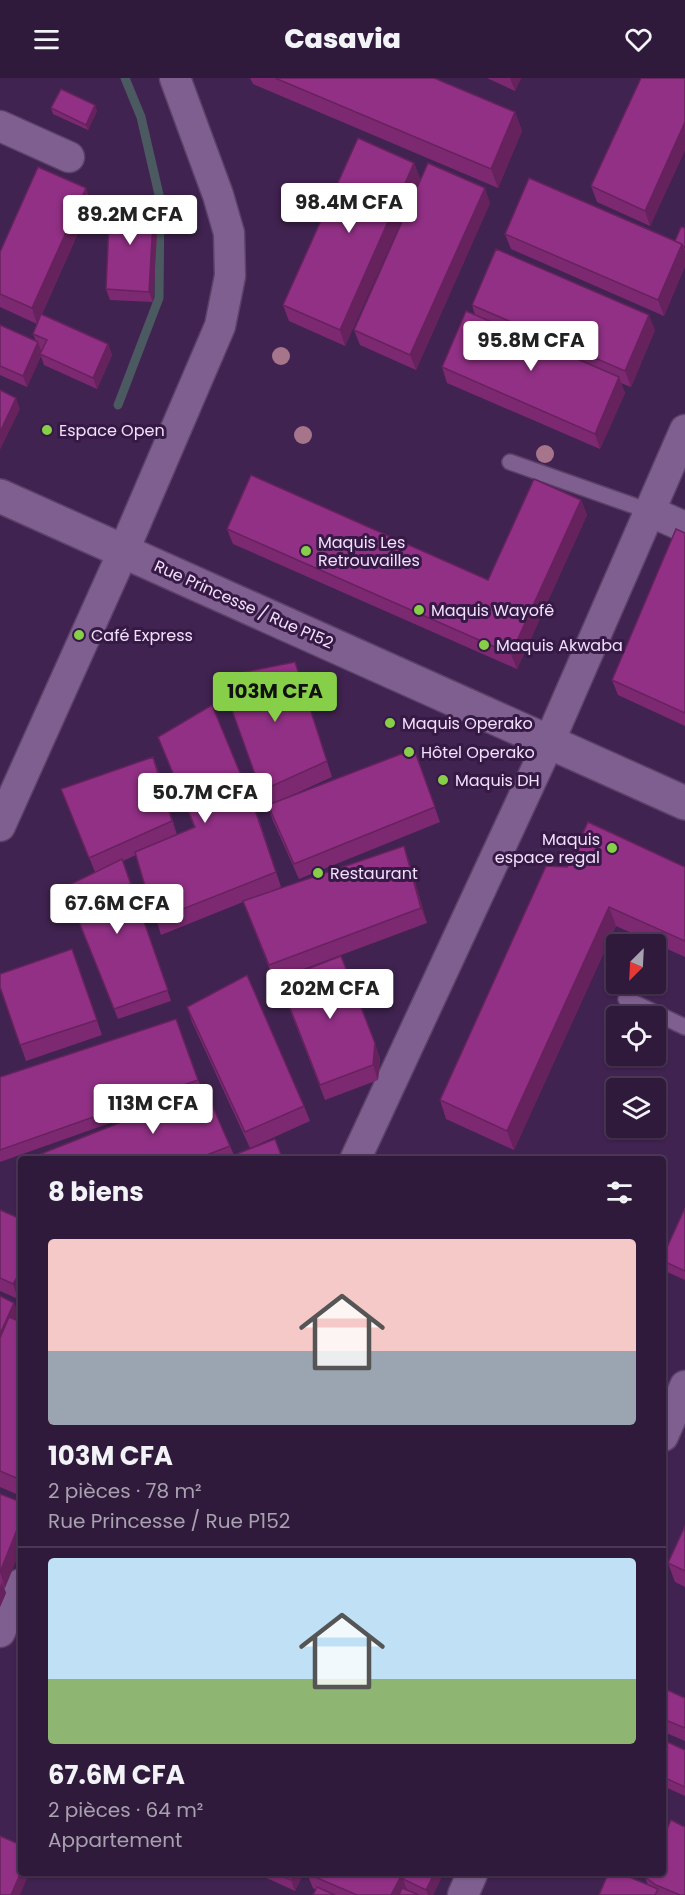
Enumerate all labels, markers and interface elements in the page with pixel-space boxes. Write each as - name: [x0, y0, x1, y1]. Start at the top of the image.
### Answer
- text: Casavia: [284, 20, 401, 57]
- icon: menu: [30, 23, 63, 56]
- icon: heart: [622, 23, 655, 56]
- pin: 98.4M CFA: [280, 183, 418, 234]
- text: 98.4M CFA: [295, 188, 403, 216]
- pin: 89.2M CFA: [61, 195, 199, 246]
- text: 89.2M CFA: [77, 200, 183, 228]
- pin: 95.8M CFA: [462, 321, 600, 372]
- text: 95.8M CFA: [477, 326, 585, 354]
- place label: Espace Open: [59, 419, 165, 442]
- marker: Espace Open: [40, 423, 54, 437]
- place label: Maquis Les Retrouvailles: [318, 531, 420, 572]
- marker: Maquis Les Retrouvailles: [299, 544, 313, 558]
- street label: Rue Princesse / Rue P152: [151, 555, 337, 654]
- place label: Maquis Wayofê: [431, 599, 554, 622]
- marker: Maquis Wayofê: [412, 603, 426, 617]
- place label: Café Express: [91, 624, 193, 647]
- marker: Café Express: [72, 628, 86, 642]
- place label: Maquis Akwaba: [496, 634, 623, 657]
- marker: Maquis Akwaba: [477, 638, 491, 652]
- pin: 103M CFA: [213, 672, 337, 723]
- text: 103M CFA: [227, 677, 323, 705]
- place label: Maquis Operako: [402, 712, 533, 735]
- marker: Maquis Operako: [383, 716, 397, 730]
- place label: Hôtel Operako: [421, 741, 535, 764]
- marker: Hôtel Operako: [402, 745, 416, 759]
- place label: Maquis DH: [455, 769, 540, 792]
- pin: 50.7M CFA: [136, 773, 274, 824]
- marker: Maquis DH: [436, 773, 450, 787]
- text: 50.7M CFA: [152, 778, 258, 806]
- place label: Maquis espace regal: [495, 828, 600, 869]
- marker: Maquis espace regal: [605, 841, 619, 855]
- place label: Restaurant: [330, 862, 418, 885]
- marker: Restaurant: [311, 866, 325, 880]
- pin: 67.6M CFA: [48, 884, 186, 935]
- text: 67.6M CFA: [64, 889, 170, 917]
- north arrow: [606, 934, 666, 994]
- map controls: [606, 934, 666, 1138]
- pin: 202M CFA: [268, 969, 392, 1020]
- text: 202M CFA: [280, 974, 380, 1002]
- button: locate: [606, 1006, 666, 1066]
- button: layers: [606, 1078, 666, 1138]
- pin: 113M CFA: [91, 1084, 215, 1135]
- text: 113M CFA: [108, 1089, 198, 1117]
- text: 8 biens: [48, 1174, 144, 1210]
- icon: filters: [603, 1176, 636, 1209]
- icon: home: [288, 1278, 396, 1386]
- text: 103M CFA: [48, 1438, 173, 1474]
- text: 2 pièces · 78 m²: [48, 1477, 202, 1505]
- text: Rue Princesse / Rue P152: [48, 1507, 290, 1535]
- icon: home: [288, 1597, 396, 1705]
- text: 67.6M CFA: [48, 1757, 185, 1793]
- text: 2 pièces · 64 m²: [48, 1796, 203, 1824]
- text: Appartement: [48, 1826, 182, 1854]

